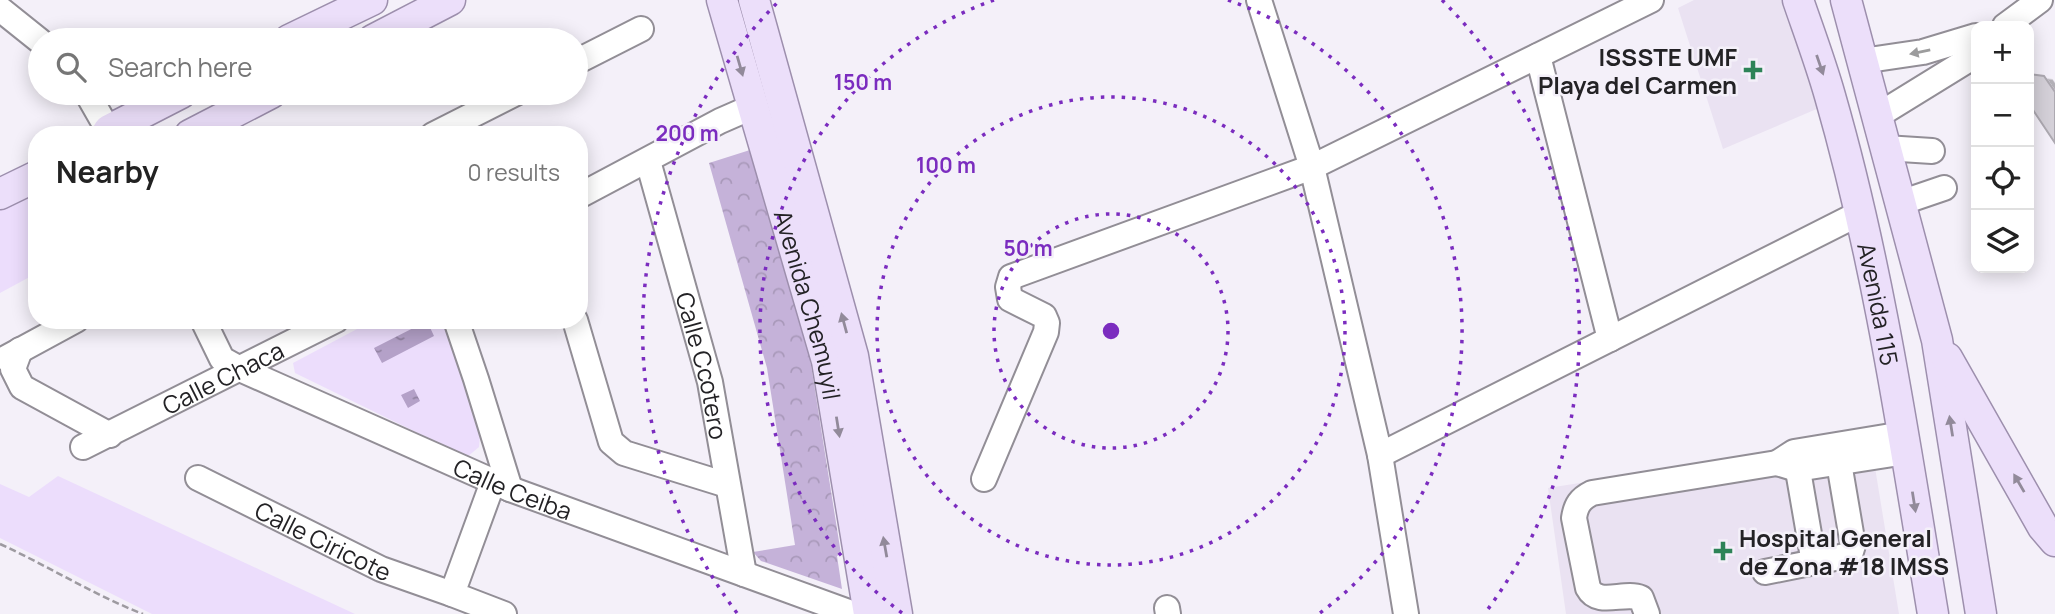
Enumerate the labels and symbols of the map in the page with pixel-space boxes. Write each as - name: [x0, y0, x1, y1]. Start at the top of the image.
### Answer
- place label: ISSSTE UMF Playa del Carmen: [1538, 40, 1737, 101]
- one-way arrow: [1909, 47, 1931, 58]
- one-way arrow: [1815, 54, 1826, 75]
- one-way arrow: [736, 55, 746, 76]
- marker: ISSSTE UMF Playa del Carmen: [1743, 60, 1763, 80]
- text: 150 m: [834, 68, 892, 96]
- text: 200 m: [655, 119, 719, 147]
- text: 100 m: [916, 151, 976, 179]
- street label: Avenida Chemuyil: [767, 206, 850, 402]
- text: 50 m: [1003, 234, 1053, 262]
- street label: Avenida 115: [1851, 239, 1907, 368]
- street label: Calle Ccotero: [669, 288, 736, 442]
- one-way arrow: [838, 312, 848, 333]
- centre of rings: [1099, 319, 1123, 343]
- street label: Calle Chaca: [156, 333, 289, 421]
- one-way arrow: [1945, 415, 1956, 437]
- one-way arrow: [833, 416, 844, 438]
- street label: Calle Ceiba: [449, 450, 577, 527]
- one-way arrow: [2012, 474, 2025, 493]
- one-way arrow: [1909, 491, 1920, 513]
- street label: Calle Ciricote: [250, 493, 396, 588]
- place label: Hospital General de Zona #18 IMSS: [1739, 521, 1949, 582]
- one-way arrow: [879, 536, 890, 558]
- marker: Hospital General de Zona #18 IMSS: [1713, 541, 1733, 561]

